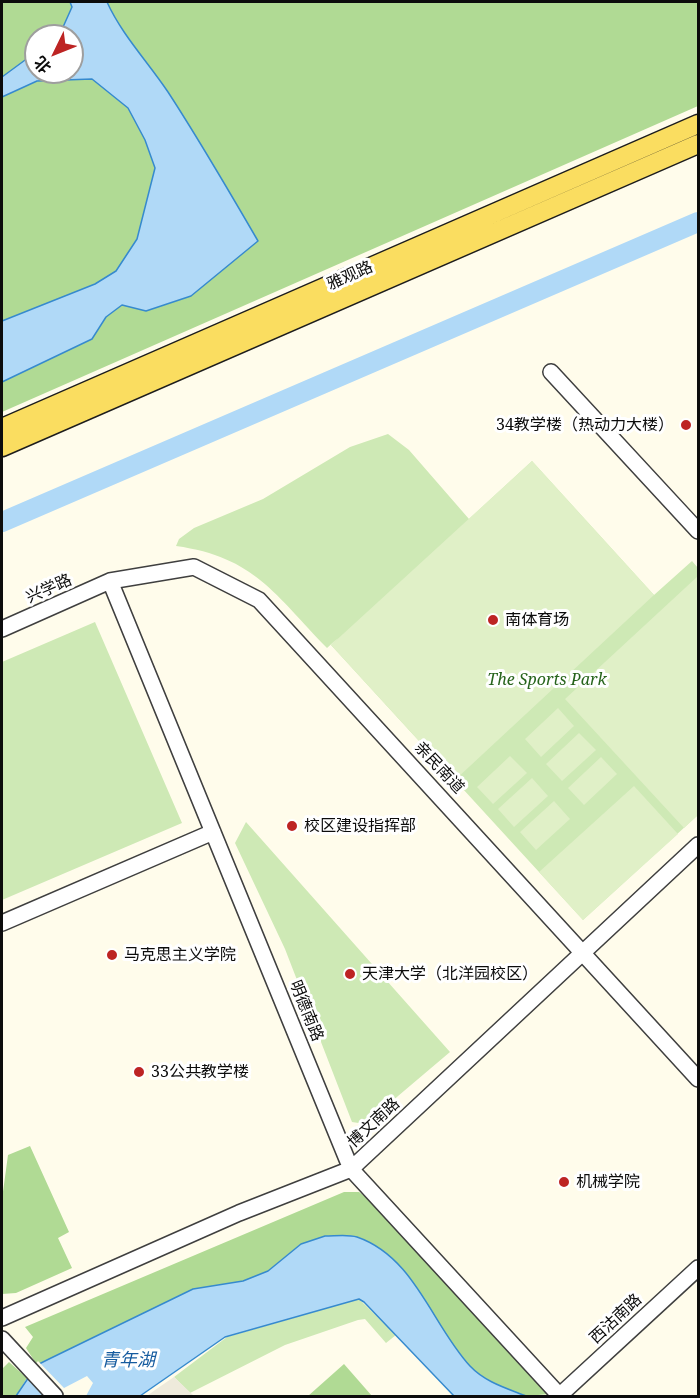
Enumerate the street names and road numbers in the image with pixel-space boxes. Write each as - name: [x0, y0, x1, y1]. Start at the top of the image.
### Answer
- street label: 雅观路: [324, 257, 376, 295]
- street label: 兴学路: [23, 570, 75, 608]
- street label: 亲民南道: [410, 738, 468, 798]
- street label: 明德南路: [285, 978, 327, 1044]
- street label: 博文南路: [344, 1094, 404, 1152]
- street label: 西沽南路: [586, 1290, 646, 1348]

